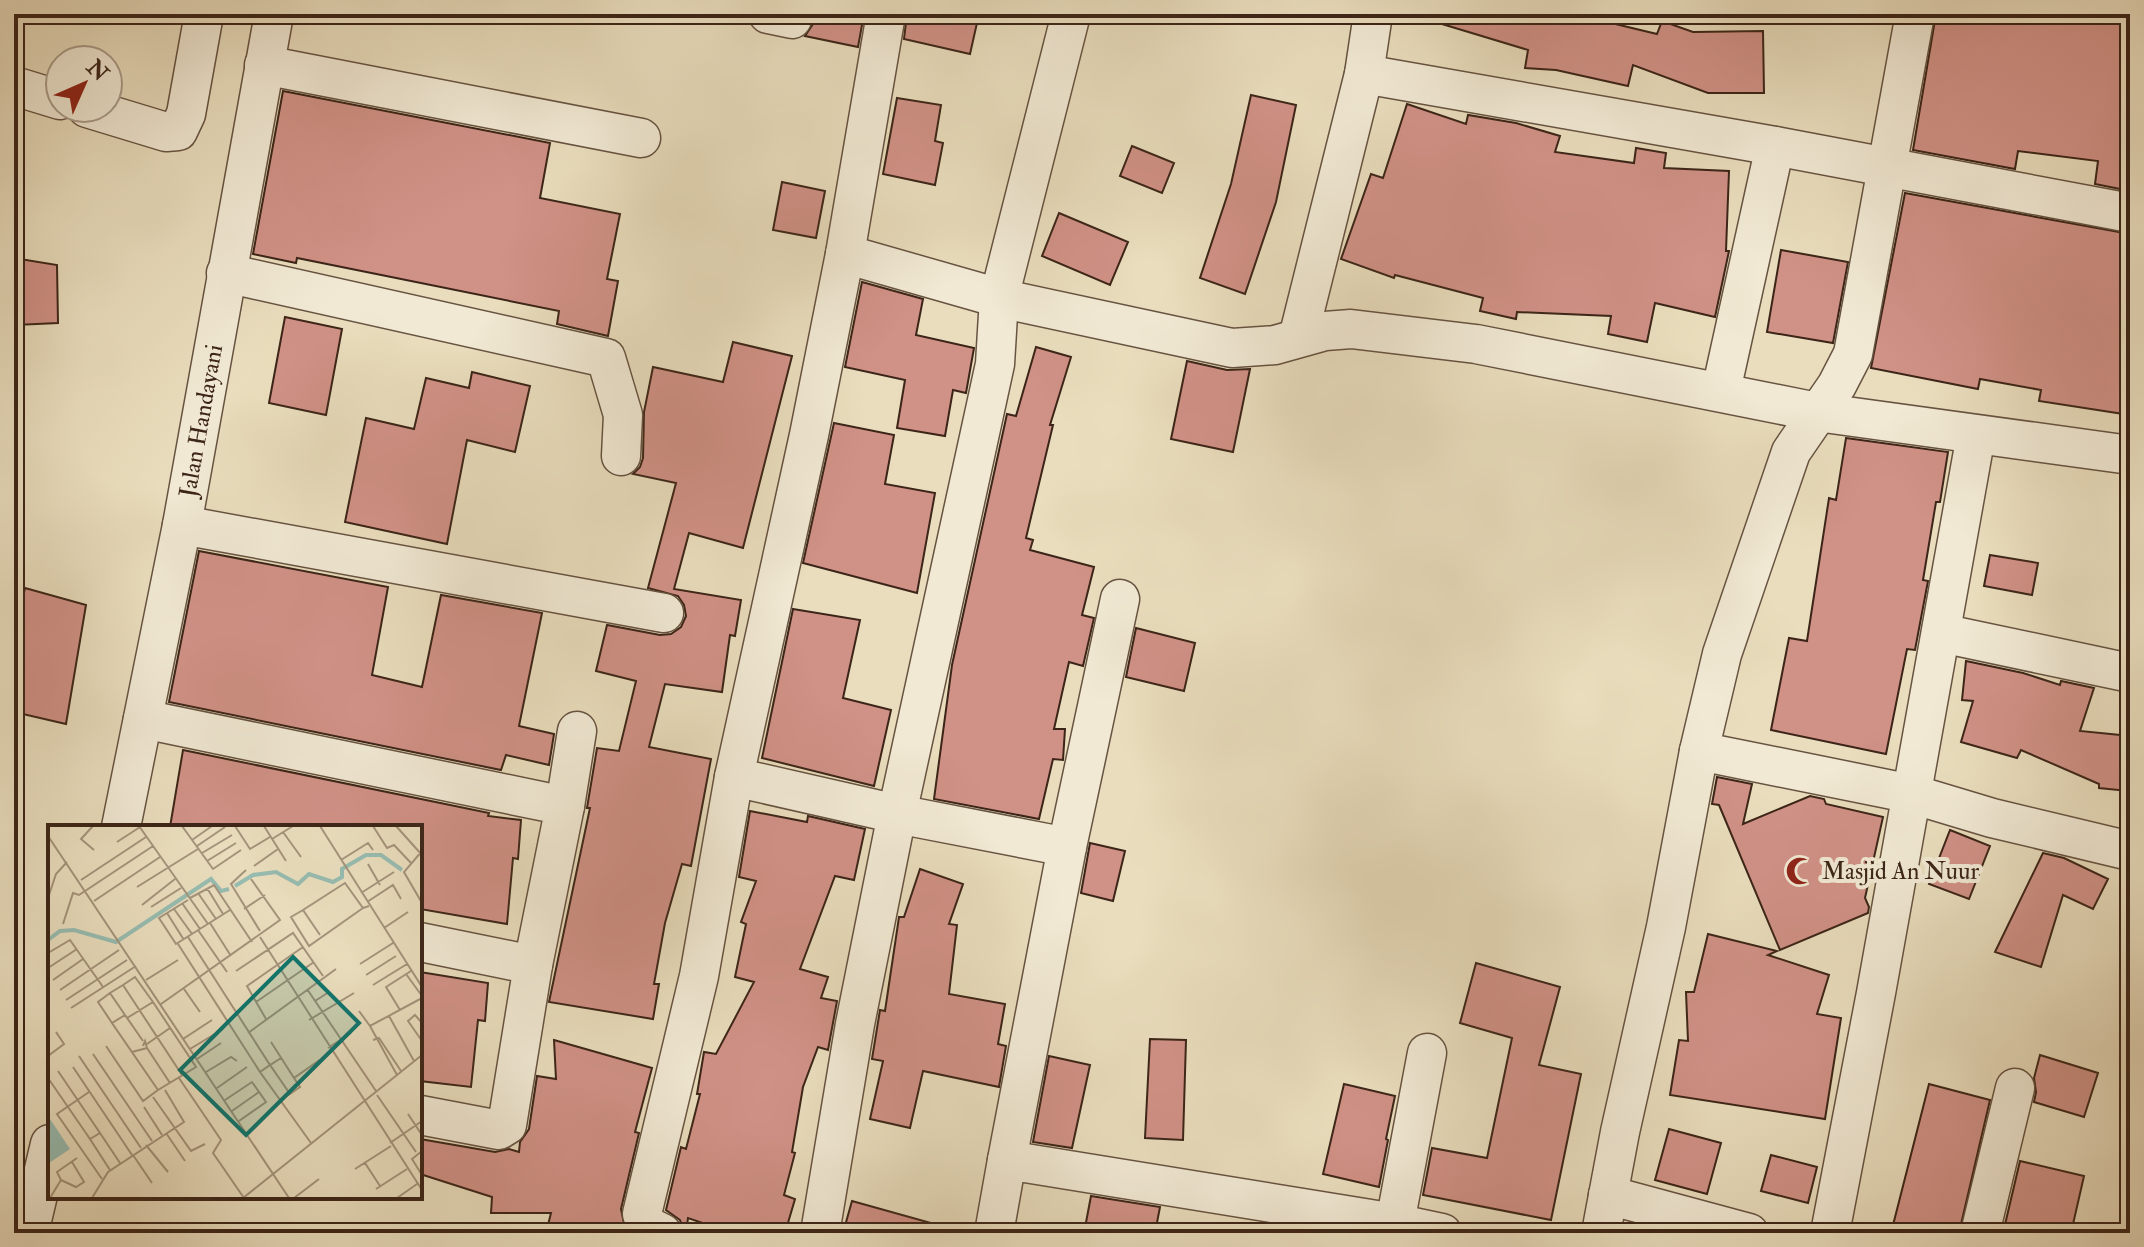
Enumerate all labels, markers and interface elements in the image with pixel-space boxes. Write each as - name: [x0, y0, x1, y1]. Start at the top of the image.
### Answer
- north arrow: [44, 44, 124, 124]
- text: N: [80, 53, 115, 88]
- street label: Jalan Handayani: [172, 342, 230, 501]
- inset map: [48, 825, 422, 1199]
- mosque icon: Masjid An Nuur: [1785, 856, 1815, 886]
- place label: Masjid An Nuur: [1822, 856, 1979, 887]

